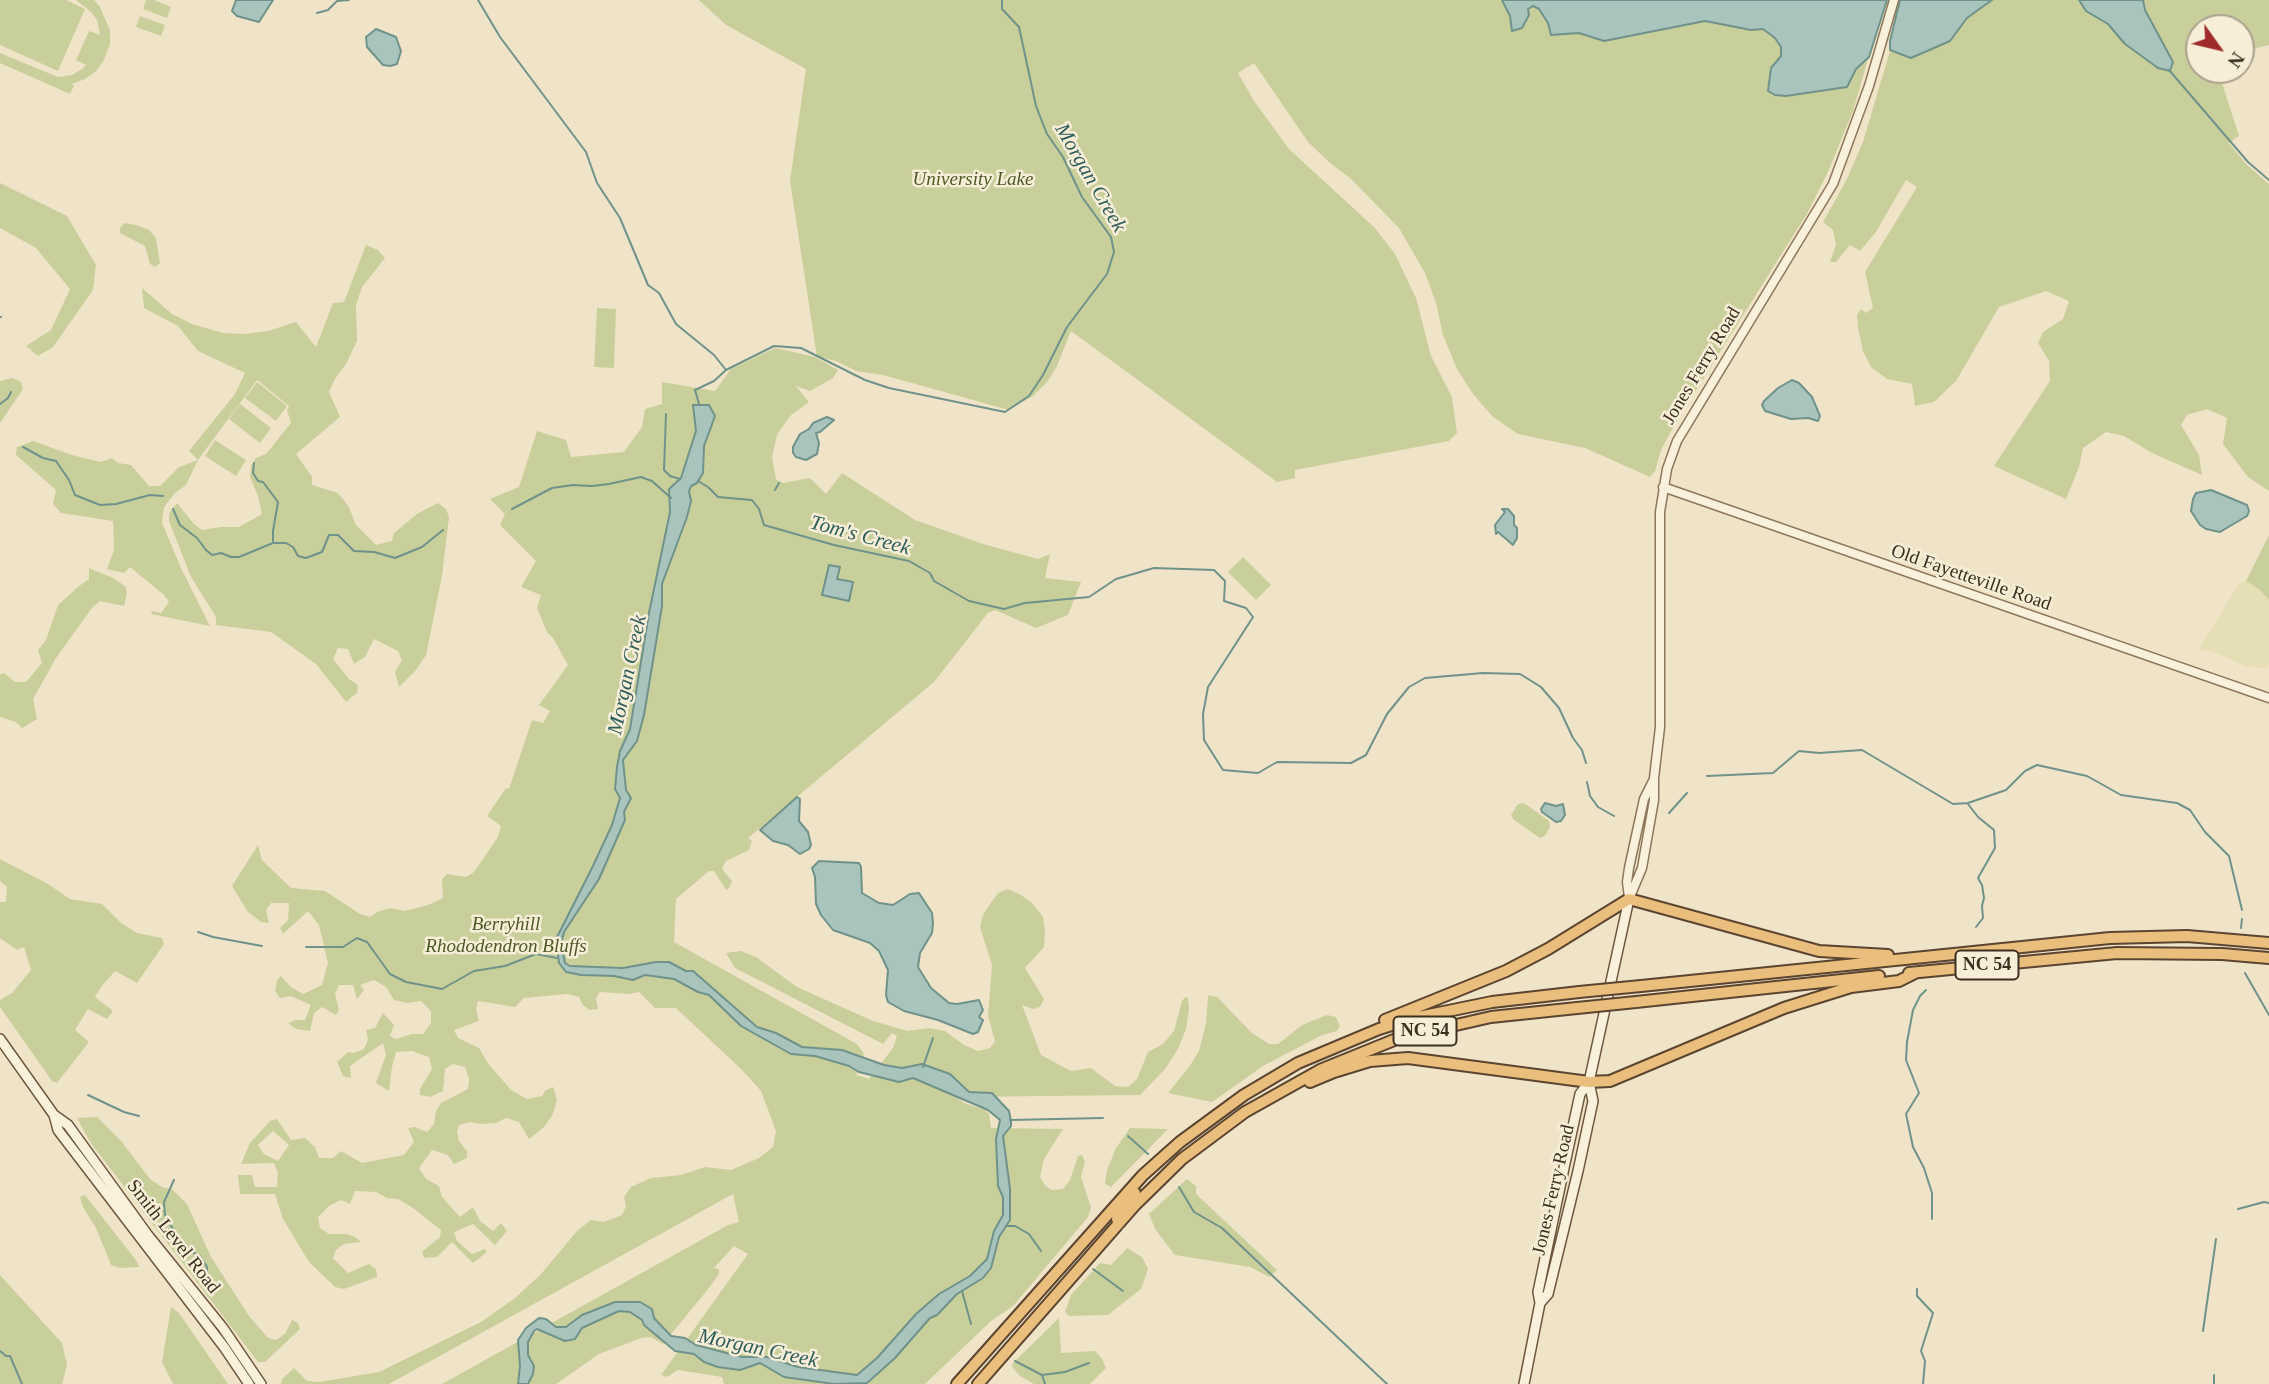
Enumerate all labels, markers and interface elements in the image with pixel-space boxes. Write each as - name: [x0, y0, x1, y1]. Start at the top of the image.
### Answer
- north arrow: [2185, 14, 2255, 84]
- text: N: [2224, 48, 2249, 71]
- water label: Morgan Creek: [1049, 119, 1131, 237]
- park label: University Lake: [913, 169, 1033, 191]
- street label: Jones Ferry Road: [1658, 303, 1746, 429]
- water label: Tom's Creek: [807, 511, 913, 561]
- street label: Old Fayetteville Road: [1888, 540, 2054, 616]
- water label: Morgan Creek: [603, 613, 653, 737]
- park label: Berryhill Rhododendron Bluffs: [425, 914, 587, 958]
- road number: NC 54: [1955, 950, 2018, 980]
- road number: NC 54: [1394, 1016, 1456, 1046]
- street label: Jones Ferry Road: [1528, 1123, 1580, 1257]
- street label: Smith Level Road: [121, 1176, 225, 1298]
- water label: Morgan Creek: [696, 1324, 820, 1374]

